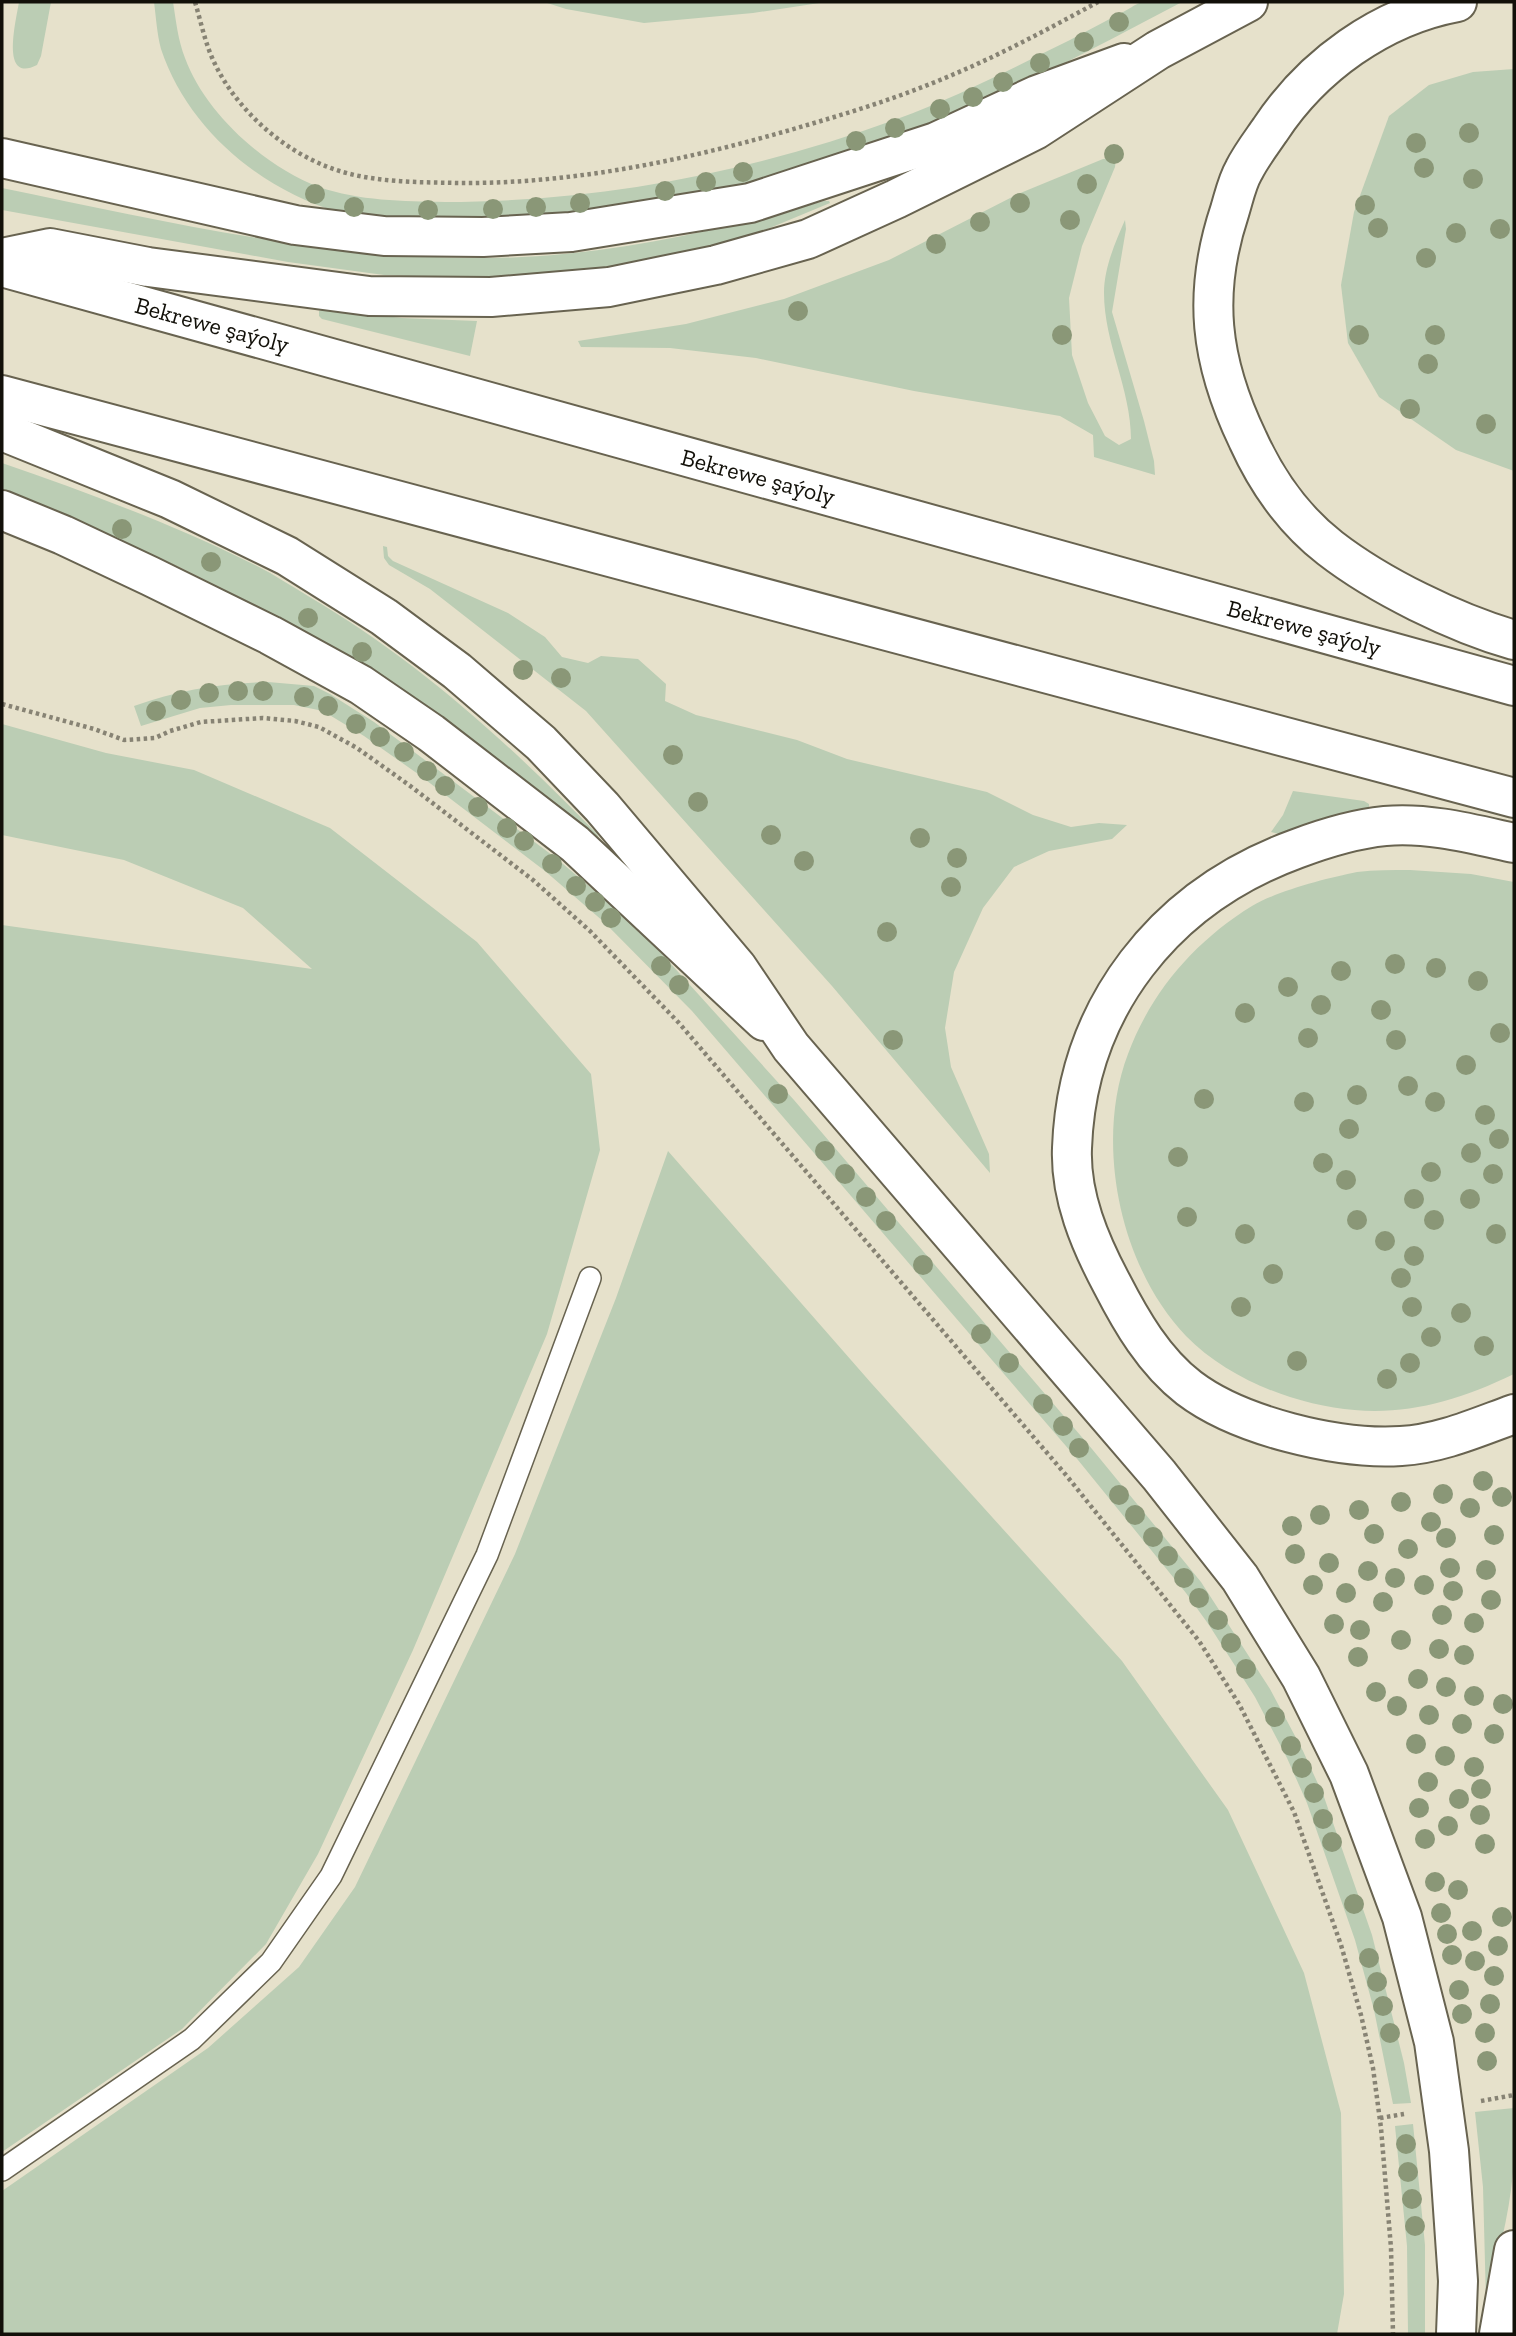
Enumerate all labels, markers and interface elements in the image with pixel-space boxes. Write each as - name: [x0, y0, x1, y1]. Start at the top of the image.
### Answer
- street label: Bekrewe şaýoly: [132, 290, 293, 359]
- street label: Bekrewe şaýoly: [678, 442, 839, 511]
- street label: Bekrewe şaýoly: [1224, 593, 1385, 662]

